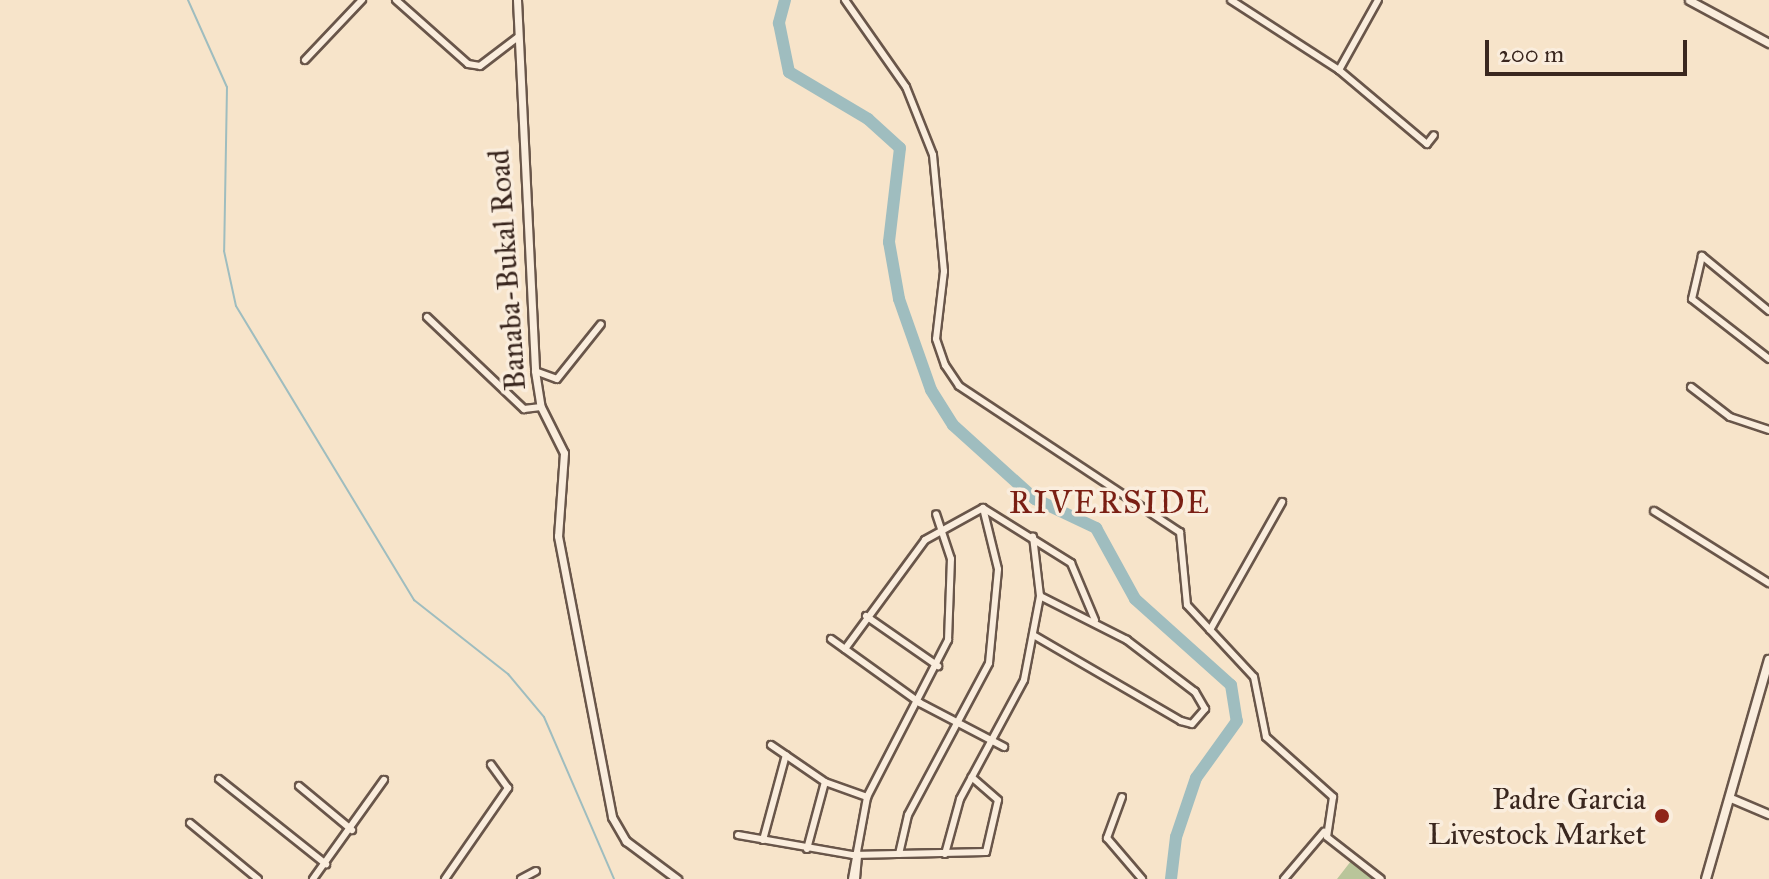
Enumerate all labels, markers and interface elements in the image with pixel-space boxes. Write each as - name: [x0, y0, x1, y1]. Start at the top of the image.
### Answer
- scale bar: [1489, 24, 1691, 74]
- text: 200 m: [1499, 39, 1564, 69]
- street label: Banaba-Bukal Road: [481, 148, 533, 392]
- district label: RIVERSIDE: [1009, 484, 1211, 522]
- place label: Padre Garcia Livestock Market: [1428, 781, 1646, 852]
- marker: Padre Garcia Livestock Market: [1653, 807, 1671, 825]

